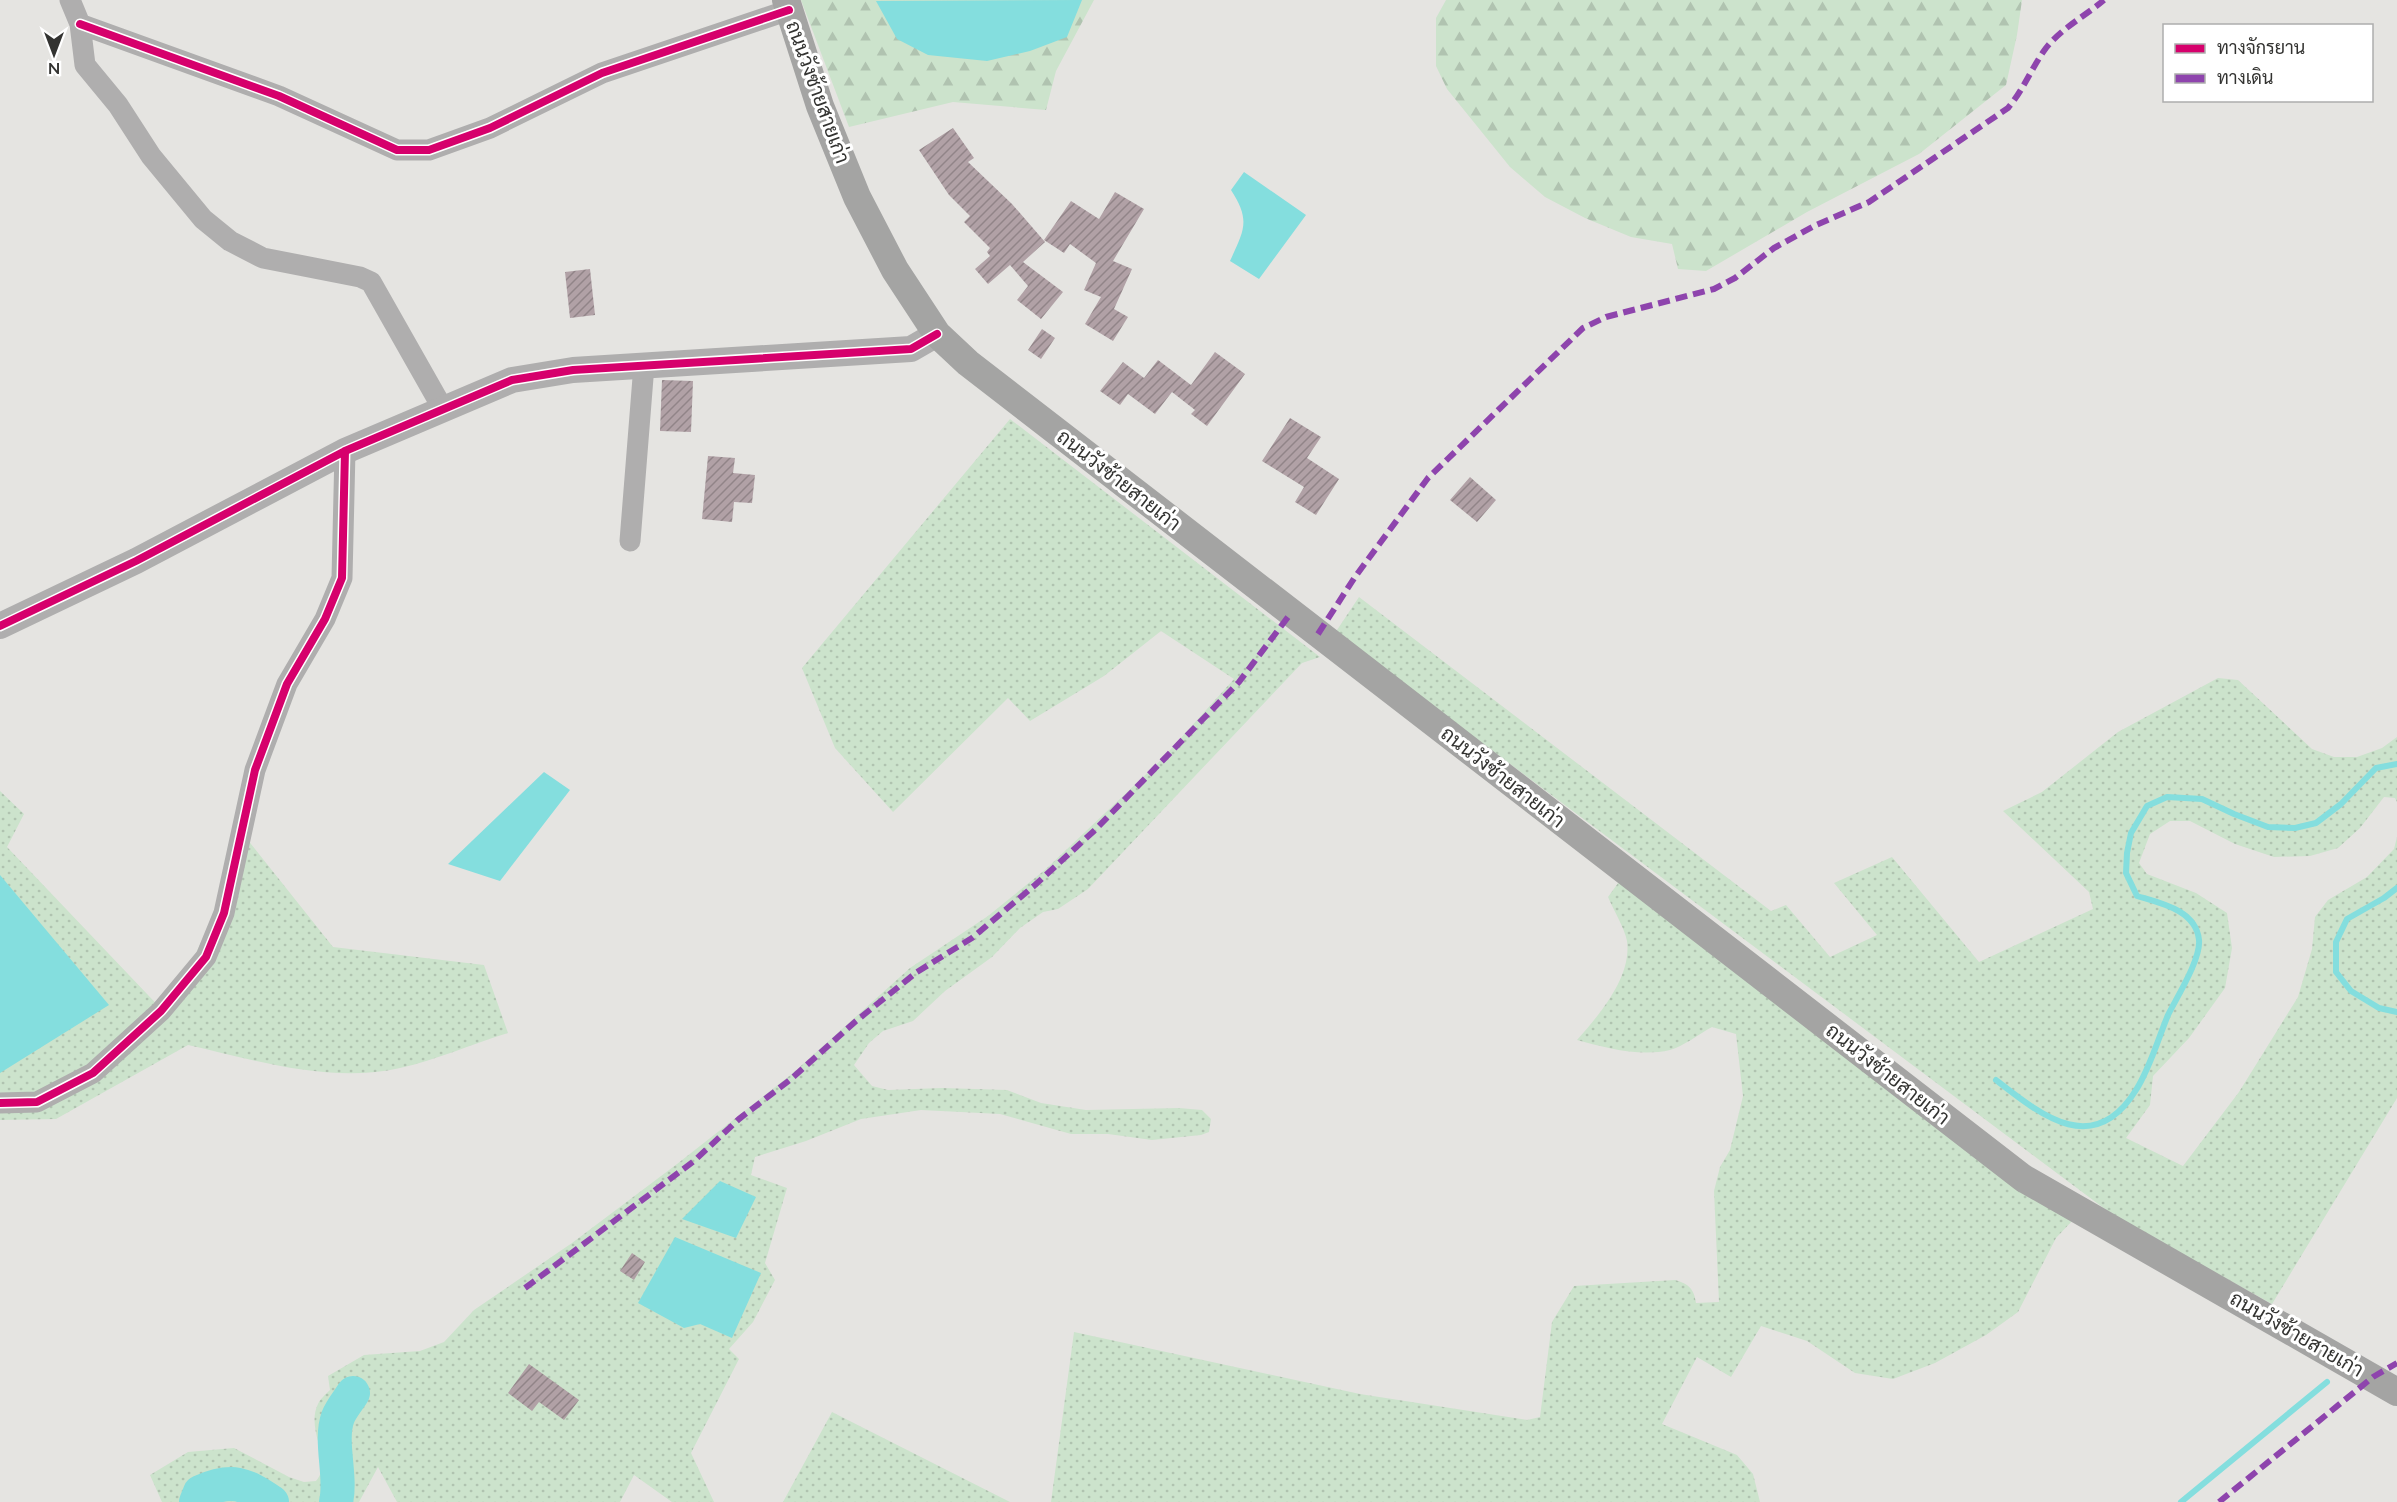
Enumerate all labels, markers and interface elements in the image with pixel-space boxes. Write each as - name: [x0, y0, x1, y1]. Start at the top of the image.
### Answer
- street label: ถนนวังซ้ายสายเก่า: [782, 17, 856, 166]
- north arrow: [24, 24, 84, 84]
- legend: [2163, 24, 2373, 102]
- text: ทางจักรยาน: [2217, 36, 2305, 58]
- text: N: [48, 60, 60, 79]
- text: ทางเดิน: [2217, 66, 2273, 88]
- street label: ถนนวังซ้ายสายเก่า: [1053, 424, 1186, 535]
- street label: ถนนวังซ้ายสายเก่า: [1437, 721, 1570, 832]
- street label: ถนนวังซ้ายสายเก่า: [1822, 1018, 1955, 1129]
- street label: ถนนวังซ้ายสายเก่า: [2227, 1285, 2368, 1381]

